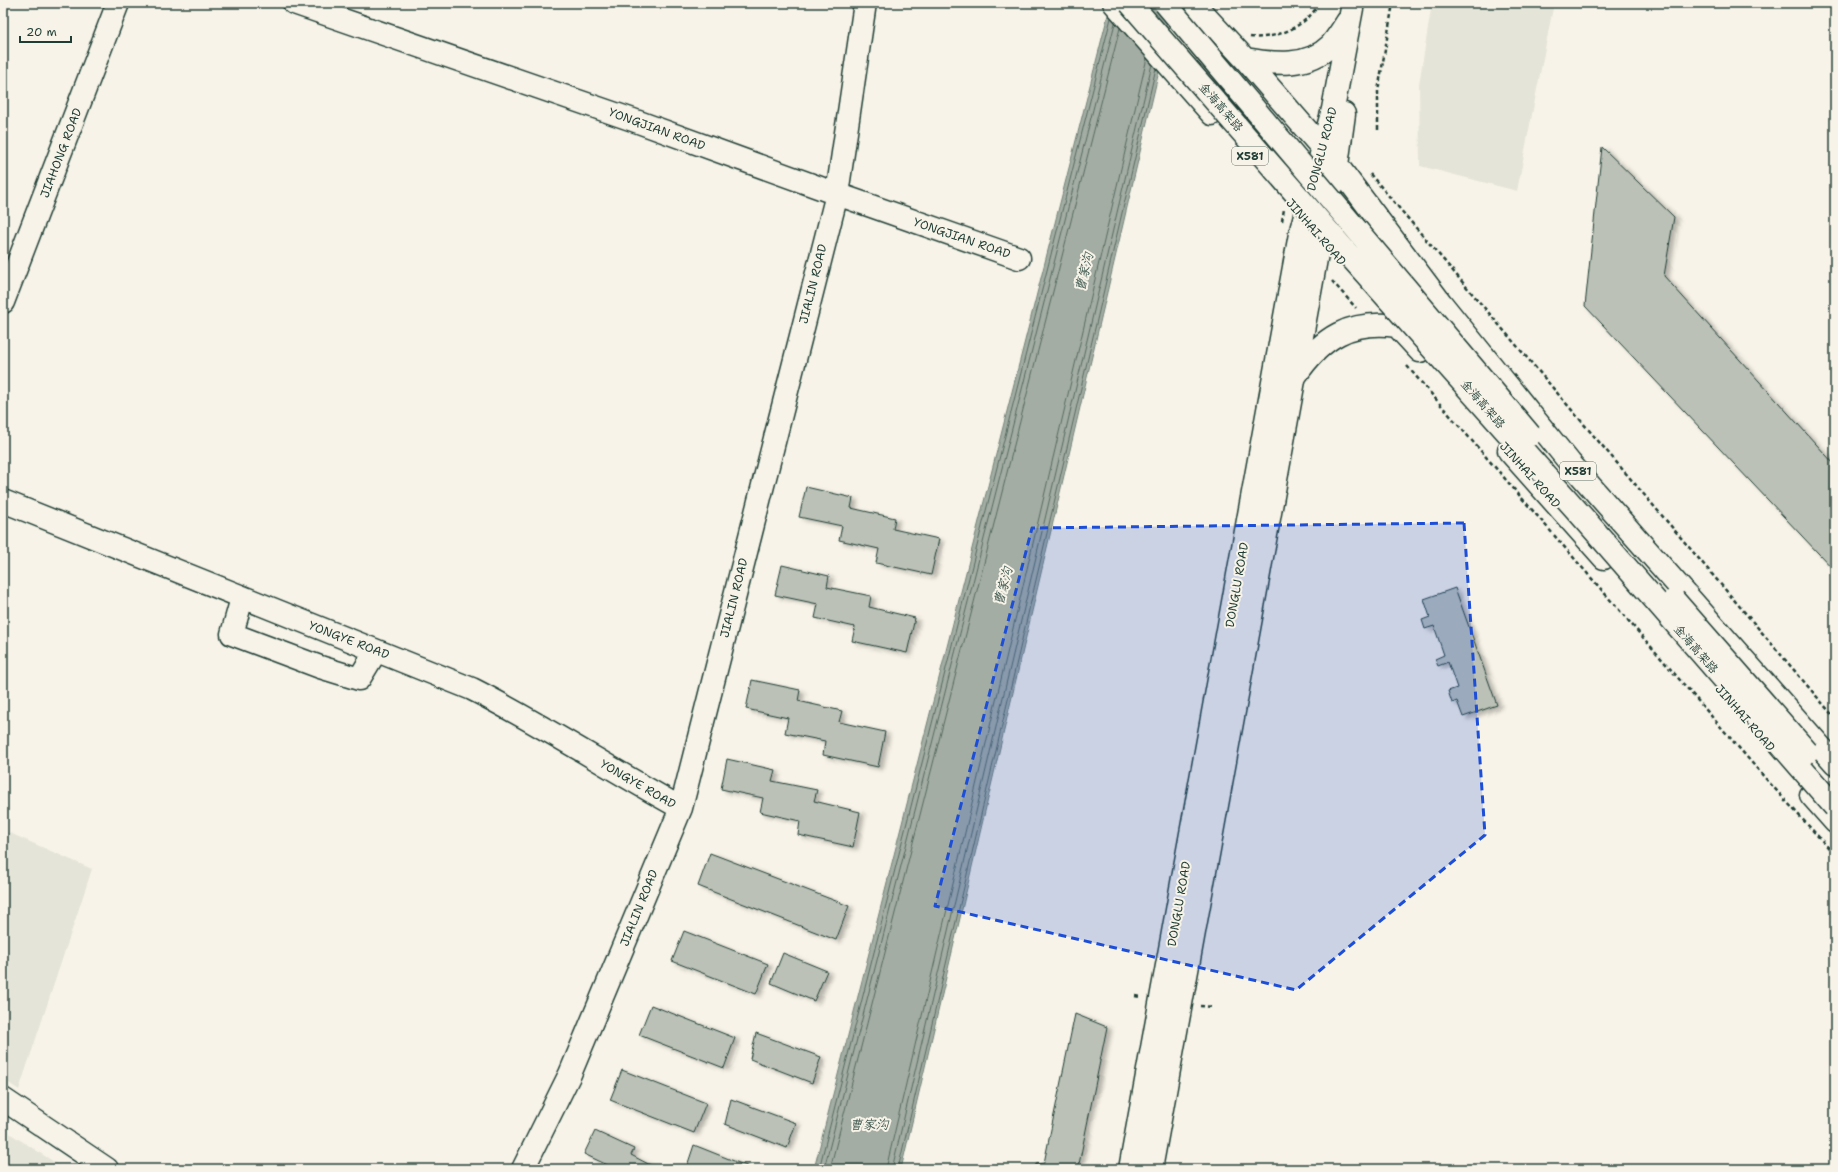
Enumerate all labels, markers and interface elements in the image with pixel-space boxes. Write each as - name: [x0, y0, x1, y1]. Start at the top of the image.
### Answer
- scale bar: [20, 18, 71, 44]
- text: 20 m: [26, 24, 57, 40]
- street label: 金海高架路: [1195, 79, 1247, 135]
- street label: YONGJIAN ROAD: [606, 104, 708, 154]
- street label: DONGLU ROAD: [1303, 105, 1341, 193]
- street label: JIAHONG ROAD: [37, 106, 86, 200]
- road number: X581: [1232, 147, 1268, 165]
- street label: JINHAI ROAD: [1282, 195, 1350, 269]
- street label: YONGJIAN ROAD: [911, 214, 1013, 262]
- street label: JIALIN ROAD: [795, 242, 831, 326]
- water label: 曹家沟: [1071, 250, 1097, 293]
- street label: 金海高架路: [1457, 376, 1509, 432]
- street label: JINHAI ROAD: [1496, 439, 1564, 512]
- road number: X581: [1560, 462, 1596, 480]
- street label: DONGLU ROAD: [1222, 541, 1252, 629]
- street label: JIALIN ROAD: [716, 556, 752, 640]
- water label: 曹家沟: [990, 564, 1017, 607]
- street label: YONGYE ROAD: [306, 617, 392, 663]
- street label: 金海高架路: [1670, 621, 1722, 677]
- street label: JINHAI ROAD: [1711, 681, 1779, 755]
- street label: YONGYE ROAD: [597, 756, 679, 812]
- street label: DONGLU ROAD: [1164, 860, 1194, 948]
- street label: JIALIN ROAD: [616, 867, 662, 949]
- water label: 曹家沟: [849, 1116, 889, 1133]

